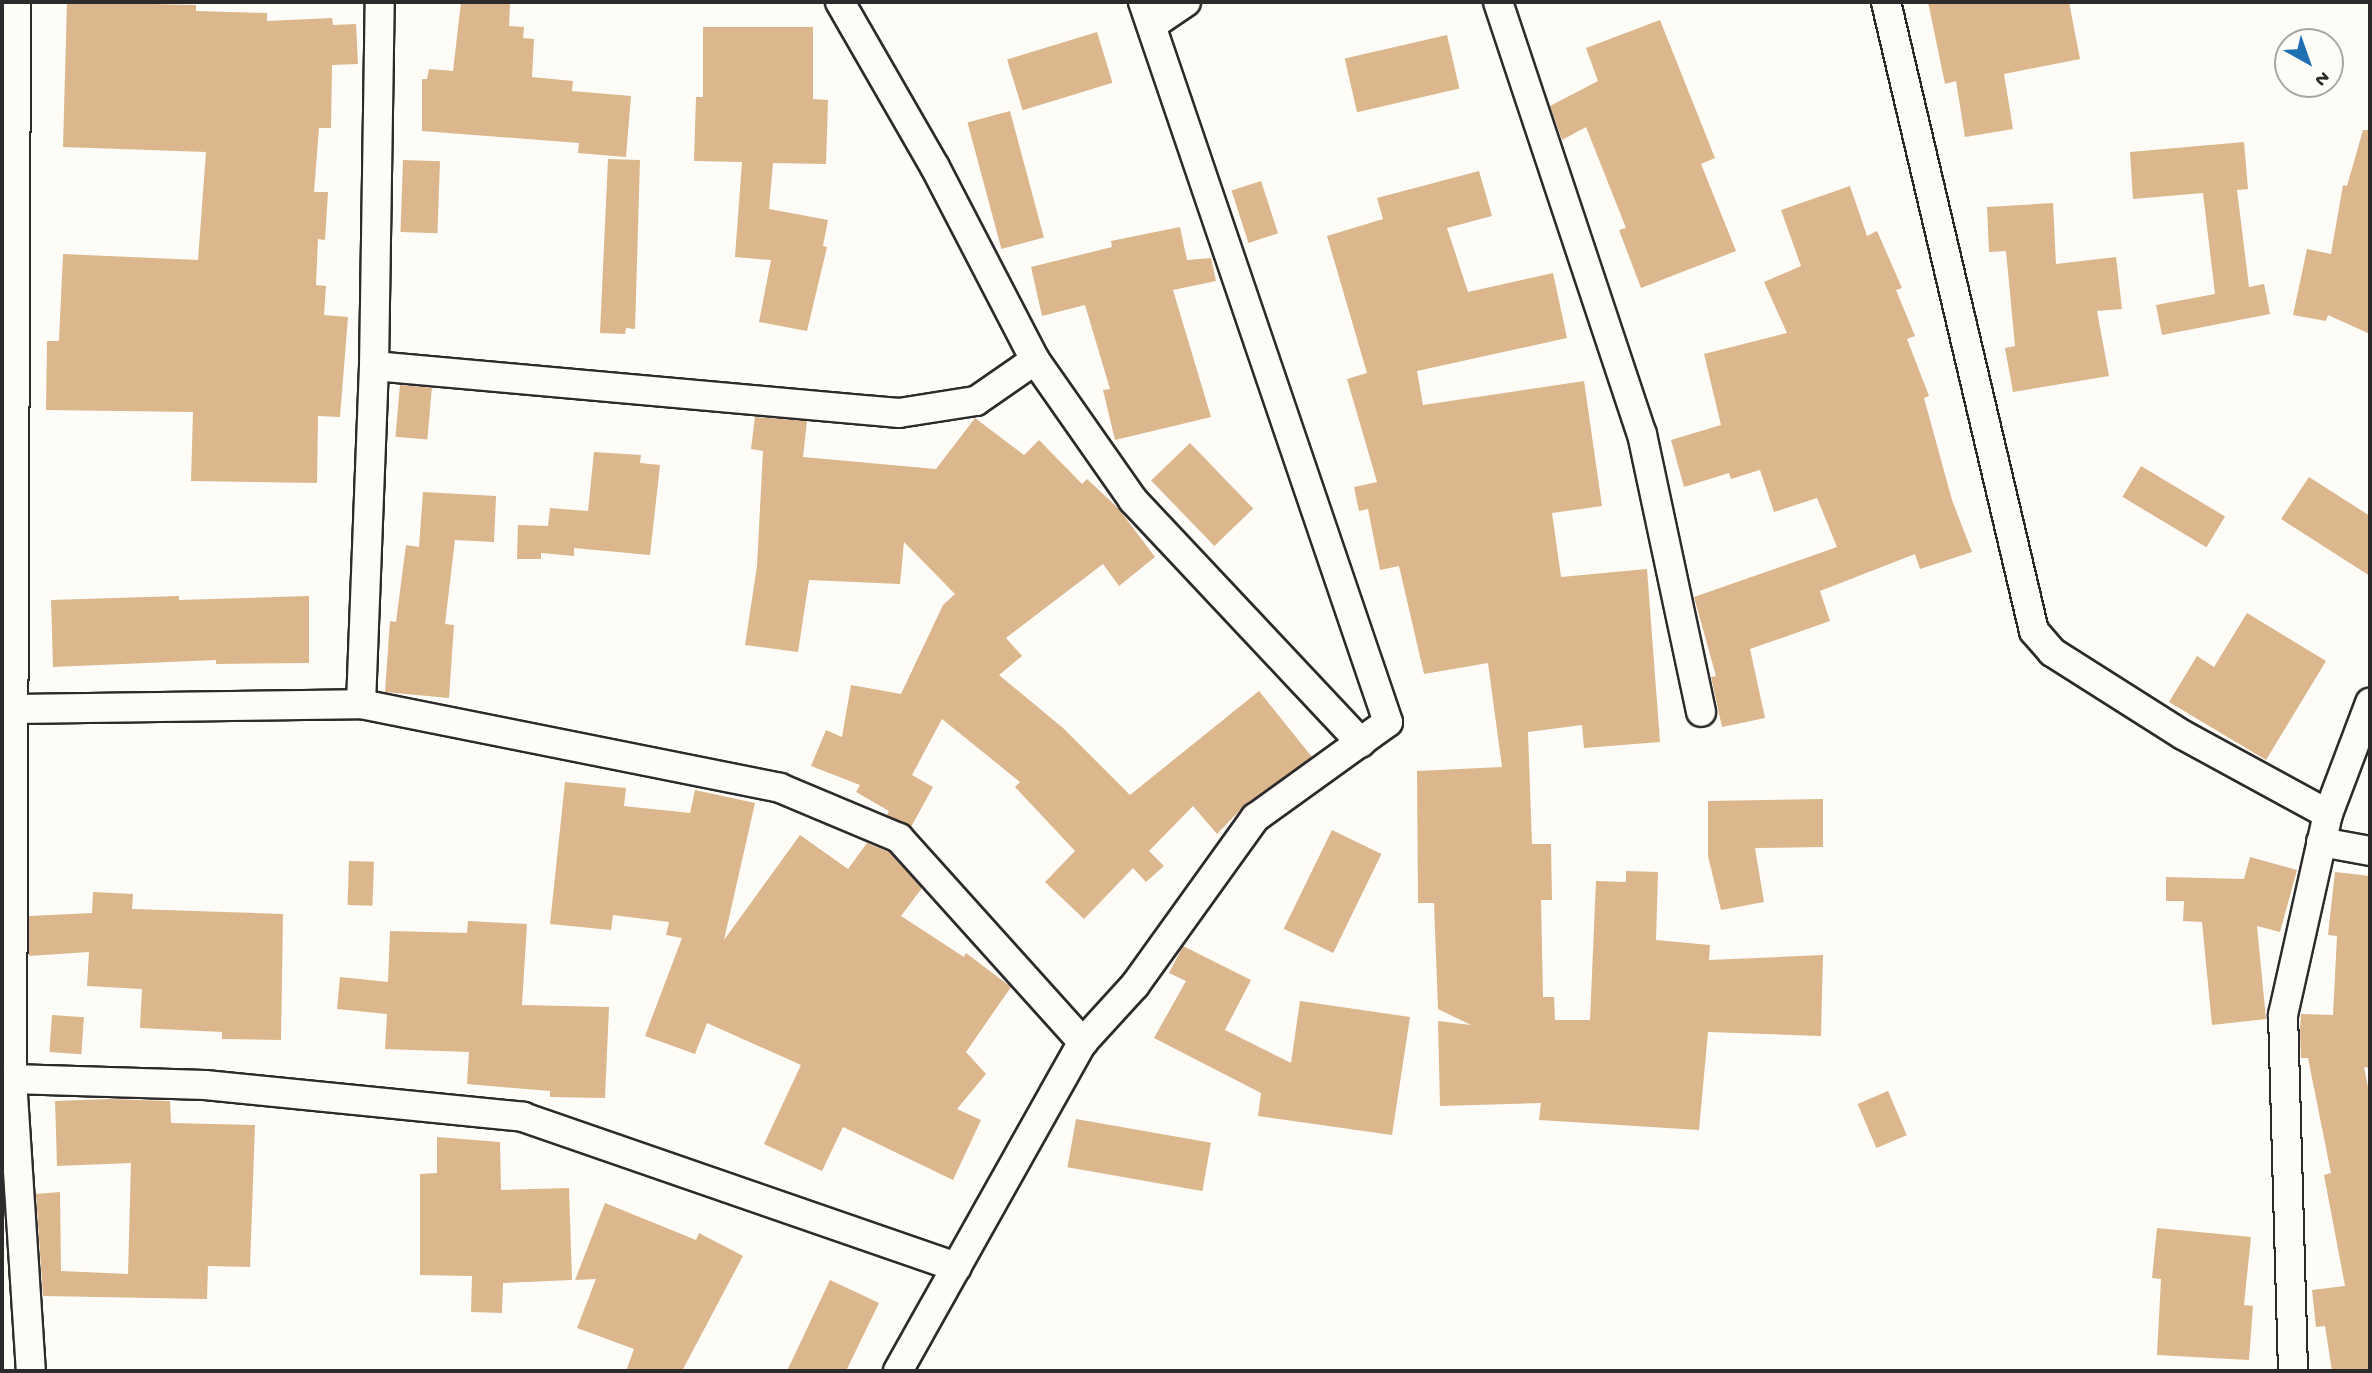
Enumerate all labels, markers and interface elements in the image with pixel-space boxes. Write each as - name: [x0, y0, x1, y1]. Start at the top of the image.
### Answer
- north arrow: [2274, 28, 2344, 98]
- text: N: [2309, 65, 2334, 91]

